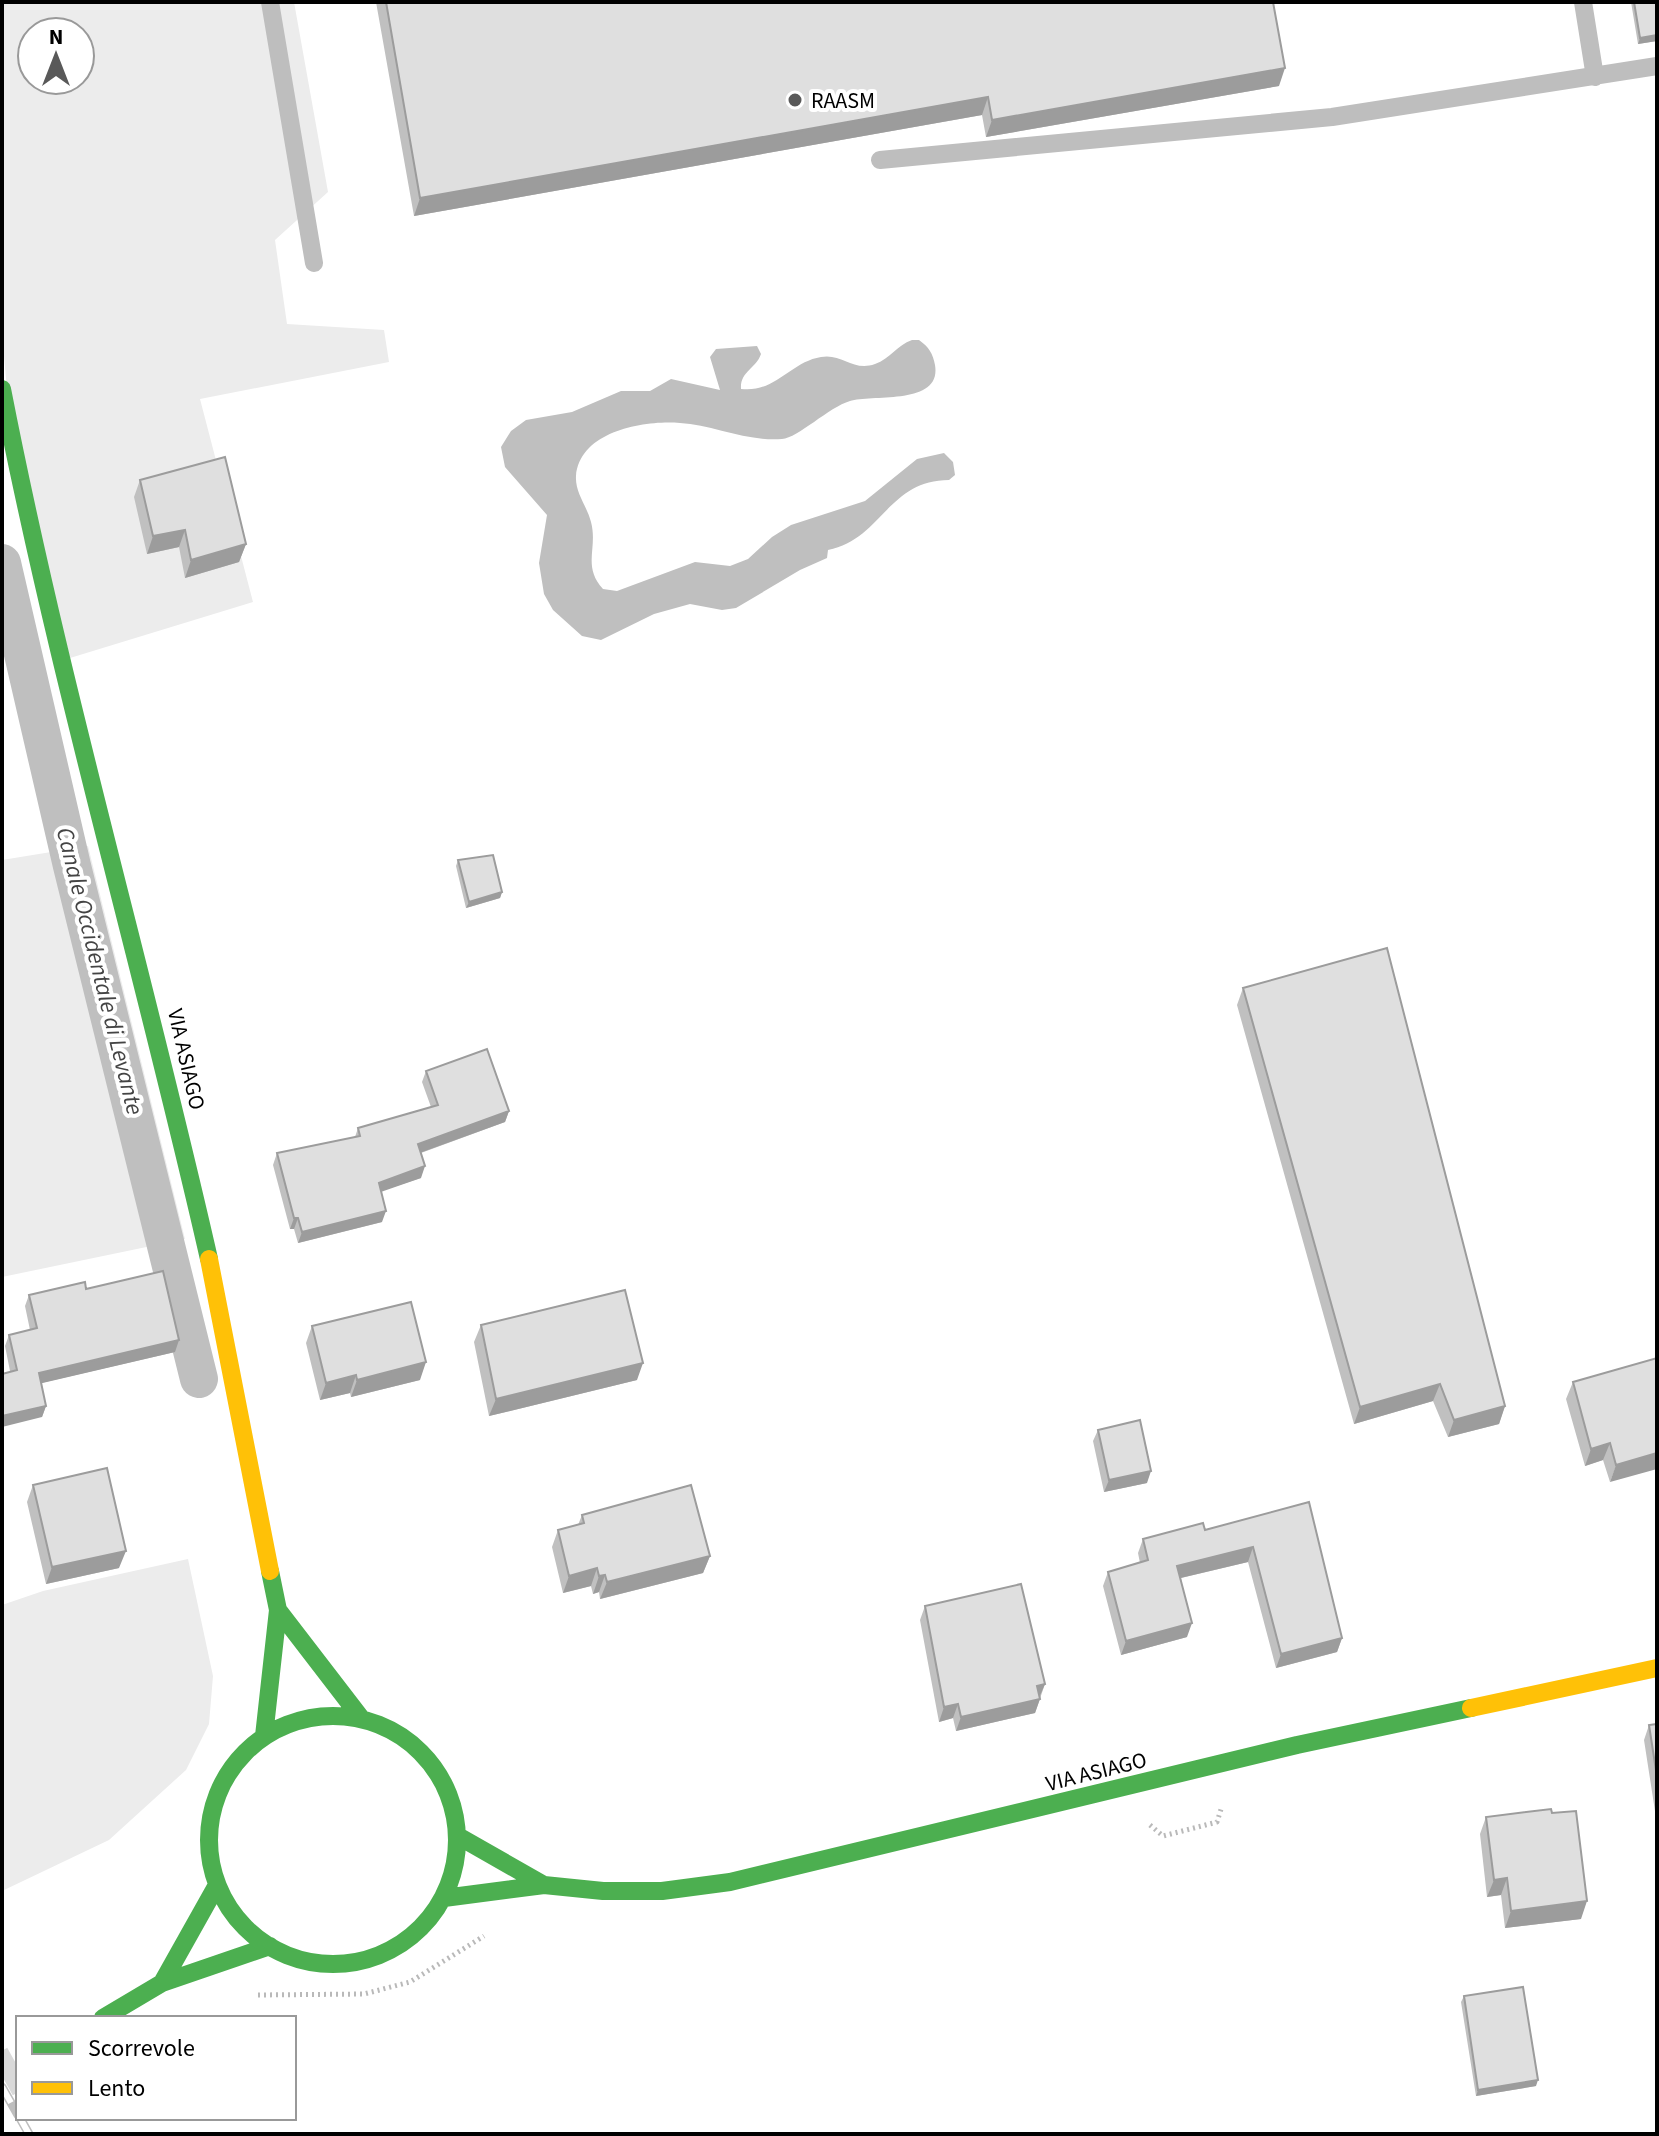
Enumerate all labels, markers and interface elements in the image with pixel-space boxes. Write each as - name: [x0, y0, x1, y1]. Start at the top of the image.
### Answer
- north arrow: [16, 16, 96, 96]
- text: N: [49, 21, 63, 53]
- place label: RAASM: [811, 85, 875, 117]
- marker: RAASM: [786, 91, 804, 109]
- water label: Canale Occidentale di Levante: [47, 824, 152, 1119]
- street label: VIA ASIAGO: [159, 1006, 213, 1113]
- street label: VIA ASIAGO: [1042, 1744, 1150, 1800]
- legend: [16, 2016, 296, 2120]
- text: Scorrevole: [88, 2031, 195, 2066]
- text: Lento: [88, 2071, 145, 2106]

